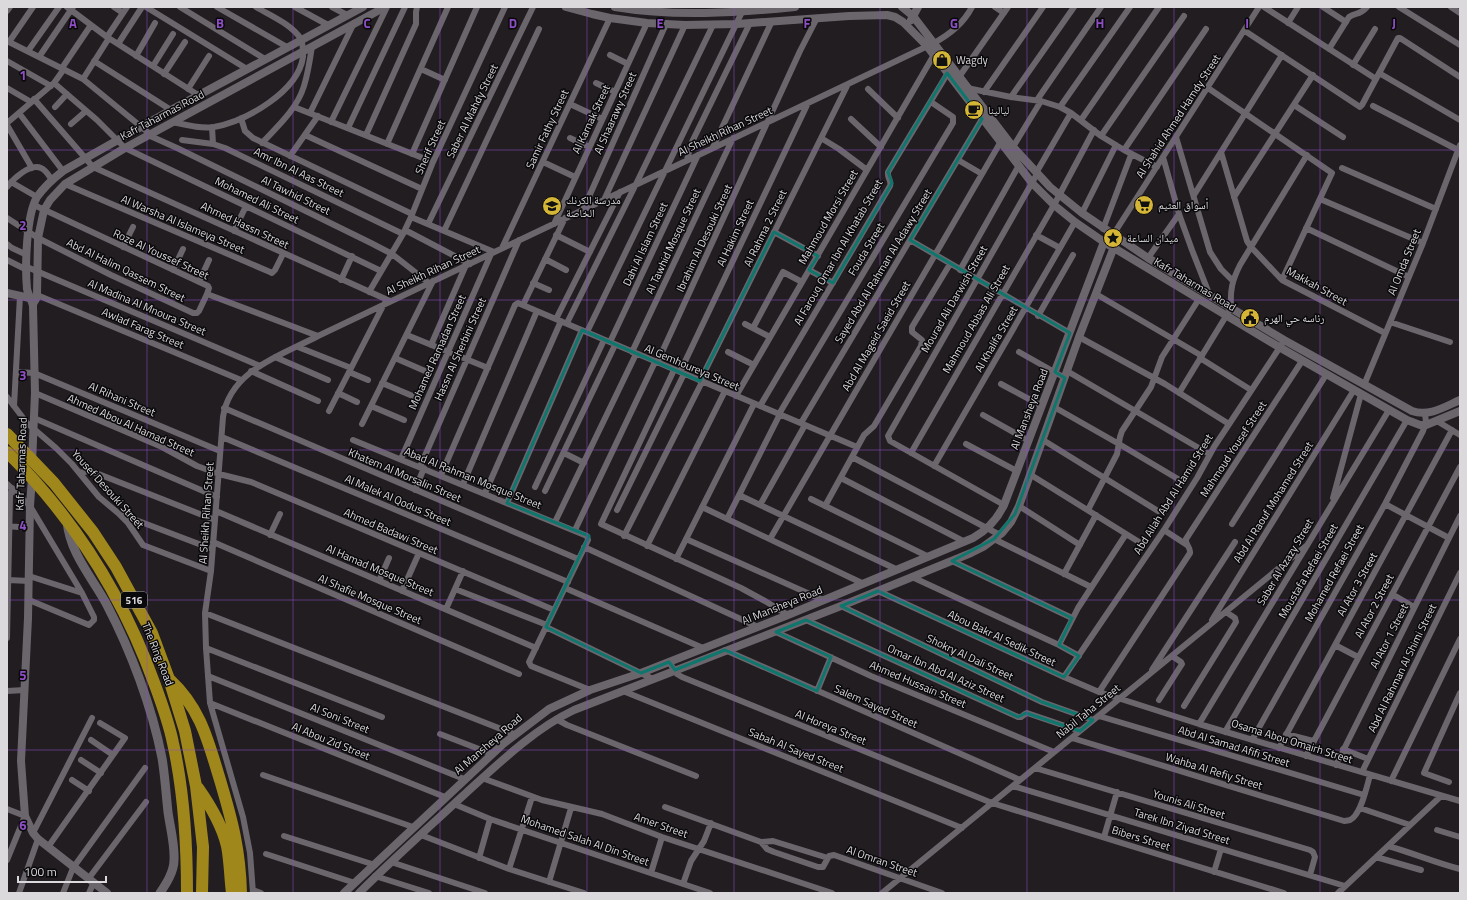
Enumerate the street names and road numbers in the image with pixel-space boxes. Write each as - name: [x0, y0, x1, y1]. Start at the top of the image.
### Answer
- street label: Al Shahid Ahmed Hamdy Street: [1132, 51, 1224, 181]
- street label: Saber Al Mahdy Street: [442, 61, 502, 161]
- street label: Al Shaarawy Street: [590, 69, 640, 157]
- street label: Al Karnak Street: [568, 82, 614, 156]
- street label: Kafr Taharmas Road: [117, 86, 207, 144]
- street label: Samir Fathy Street: [522, 87, 572, 171]
- street label: Al Sheikh Rihan Street: [675, 102, 775, 160]
- street label: Sherif Street: [411, 117, 449, 177]
- street label: Amr Ibn Al Aas Street: [251, 143, 347, 201]
- street label: Mahmoud Morsi Street: [794, 167, 862, 267]
- street label: Al Tawhid Street: [259, 171, 333, 219]
- street label: Mohamed Ali Street: [212, 173, 302, 227]
- street label: Al Farouq Omar Ibn Al Khatab Street: [790, 176, 887, 328]
- street label: Ibrahim Al Desouki Street: [672, 181, 736, 294]
- street label: Al Tawhid Mosque Street: [641, 185, 705, 296]
- street label: Sayed Abd Al Rahman Al Adawy Street: [830, 186, 936, 346]
- street label: Al Rahma 2 Street: [739, 187, 791, 269]
- street label: Al Warsha Al Islameya Street: [119, 191, 247, 257]
- street label: Al Hakim Street: [713, 197, 758, 269]
- street label: Ahmed Hassn Street: [198, 198, 292, 252]
- street label: Dahi Al Islam Street: [619, 199, 671, 288]
- street label: Fouda Street: [844, 219, 888, 279]
- street label: Roze Al Youssef Street: [111, 225, 212, 283]
- street label: Al Omda Street: [1383, 226, 1425, 297]
- street label: Abd Al Halim Qassem Street: [64, 234, 188, 306]
- street label: Al Sheikh Rihan Street: [383, 241, 483, 299]
- street label: Mourad Ali Darwish Street: [917, 242, 991, 356]
- street label: Kafr Taharmas Road: [1151, 253, 1239, 315]
- street label: Mahmoud Abbas Ali Street: [938, 262, 1014, 376]
- street label: Makkah Street: [1284, 263, 1350, 309]
- street label: Al Madina Al Mnoura Street: [86, 275, 209, 339]
- street label: Abd Al Mageid Saeid Street: [838, 278, 914, 394]
- street label: Mohamed Ramadan Street: [404, 292, 470, 412]
- street label: Hassn Al Sherbini Street: [430, 295, 490, 403]
- street label: Awlad Farag Street: [99, 303, 187, 353]
- street label: Al Khalifa Street: [971, 303, 1022, 375]
- street label: Al Gemhoureya Street: [642, 340, 742, 394]
- street label: Al Mansheya Road: [1006, 366, 1052, 452]
- street label: Al Rihani Street: [86, 378, 158, 420]
- street label: Ahmed Abou Al Hamad Street: [65, 390, 197, 460]
- street label: Mahmoud Yousef Street: [1196, 398, 1270, 500]
- street label: Kafr Taharmas Road: [11, 417, 31, 511]
- street label: Abd Allah Abd Al Hamid Street: [1129, 431, 1217, 557]
- street label: Abd Al Raouf Mohamed Street: [1229, 438, 1317, 566]
- street label: Abad Al Rahman Mosque Street: [402, 443, 544, 513]
- street label: Khatem Al Morsalin Street: [346, 444, 464, 506]
- street label: Yousef Desouki Street: [68, 446, 148, 532]
- street label: Al Sheikh Rihan Street: [194, 461, 218, 565]
- street label: Al Malek Al Qodus Street: [342, 470, 454, 530]
- street label: Ahmed Badawi Street: [342, 504, 441, 558]
- street label: Saber Al Azazy Street: [1253, 515, 1317, 608]
- street label: Moustafa Refaei Street: [1274, 521, 1342, 621]
- street label: Mohamed Refaei Street: [1300, 521, 1368, 625]
- street label: Al Hamad Mosque Street: [324, 540, 436, 600]
- street label: Al Ator 3 Street: [1333, 549, 1381, 619]
- street label: Al Shafie Mosque Street: [316, 570, 424, 628]
- street label: Al Ator 2 Street: [1350, 571, 1398, 641]
- street label: Al Mansheya Road: [739, 581, 825, 628]
- road number: 516: [121, 592, 147, 608]
- street label: Abd Al Rahman Al Shimi Street: [1364, 601, 1440, 735]
- street label: Al Ator 1 Street: [1366, 601, 1412, 671]
- street label: Abou Bakr Al Sedik Street: [945, 606, 1059, 670]
- street label: The Ring Road: [138, 620, 178, 688]
- street label: Shokry Al Dali Street: [924, 630, 1016, 684]
- street label: Omar Ibn Abd Al Aziz Street: [885, 640, 1007, 706]
- street label: Ahmed Hussain Street: [867, 656, 969, 712]
- street label: Salem Sayed Street: [832, 680, 920, 732]
- street label: Nabil Taha Street: [1052, 680, 1124, 742]
- street label: Al Soni Street: [308, 699, 372, 737]
- street label: Al Horeya Street: [793, 705, 869, 749]
- street label: Al Mansheya Road: [450, 710, 526, 778]
- street label: Osama Abou Omairh Street: [1229, 715, 1355, 767]
- street label: Al Abou Zid Street: [290, 718, 373, 764]
- street label: Abd Al Samad Afifi Street: [1176, 721, 1292, 771]
- street label: Sabah Al Sayed Street: [746, 724, 846, 776]
- street label: Wahba Al Refiy Street: [1164, 749, 1265, 793]
- street label: Younis Ali Street: [1151, 785, 1227, 823]
- street label: Tarek Ibn Ziyad Street: [1132, 804, 1232, 848]
- street label: Amer Street: [632, 808, 690, 842]
- street label: Mohamed Salah Al Din Street: [519, 810, 652, 870]
- street label: Bibers Street: [1110, 822, 1172, 854]
- street label: Al Omran Street: [844, 841, 920, 881]

